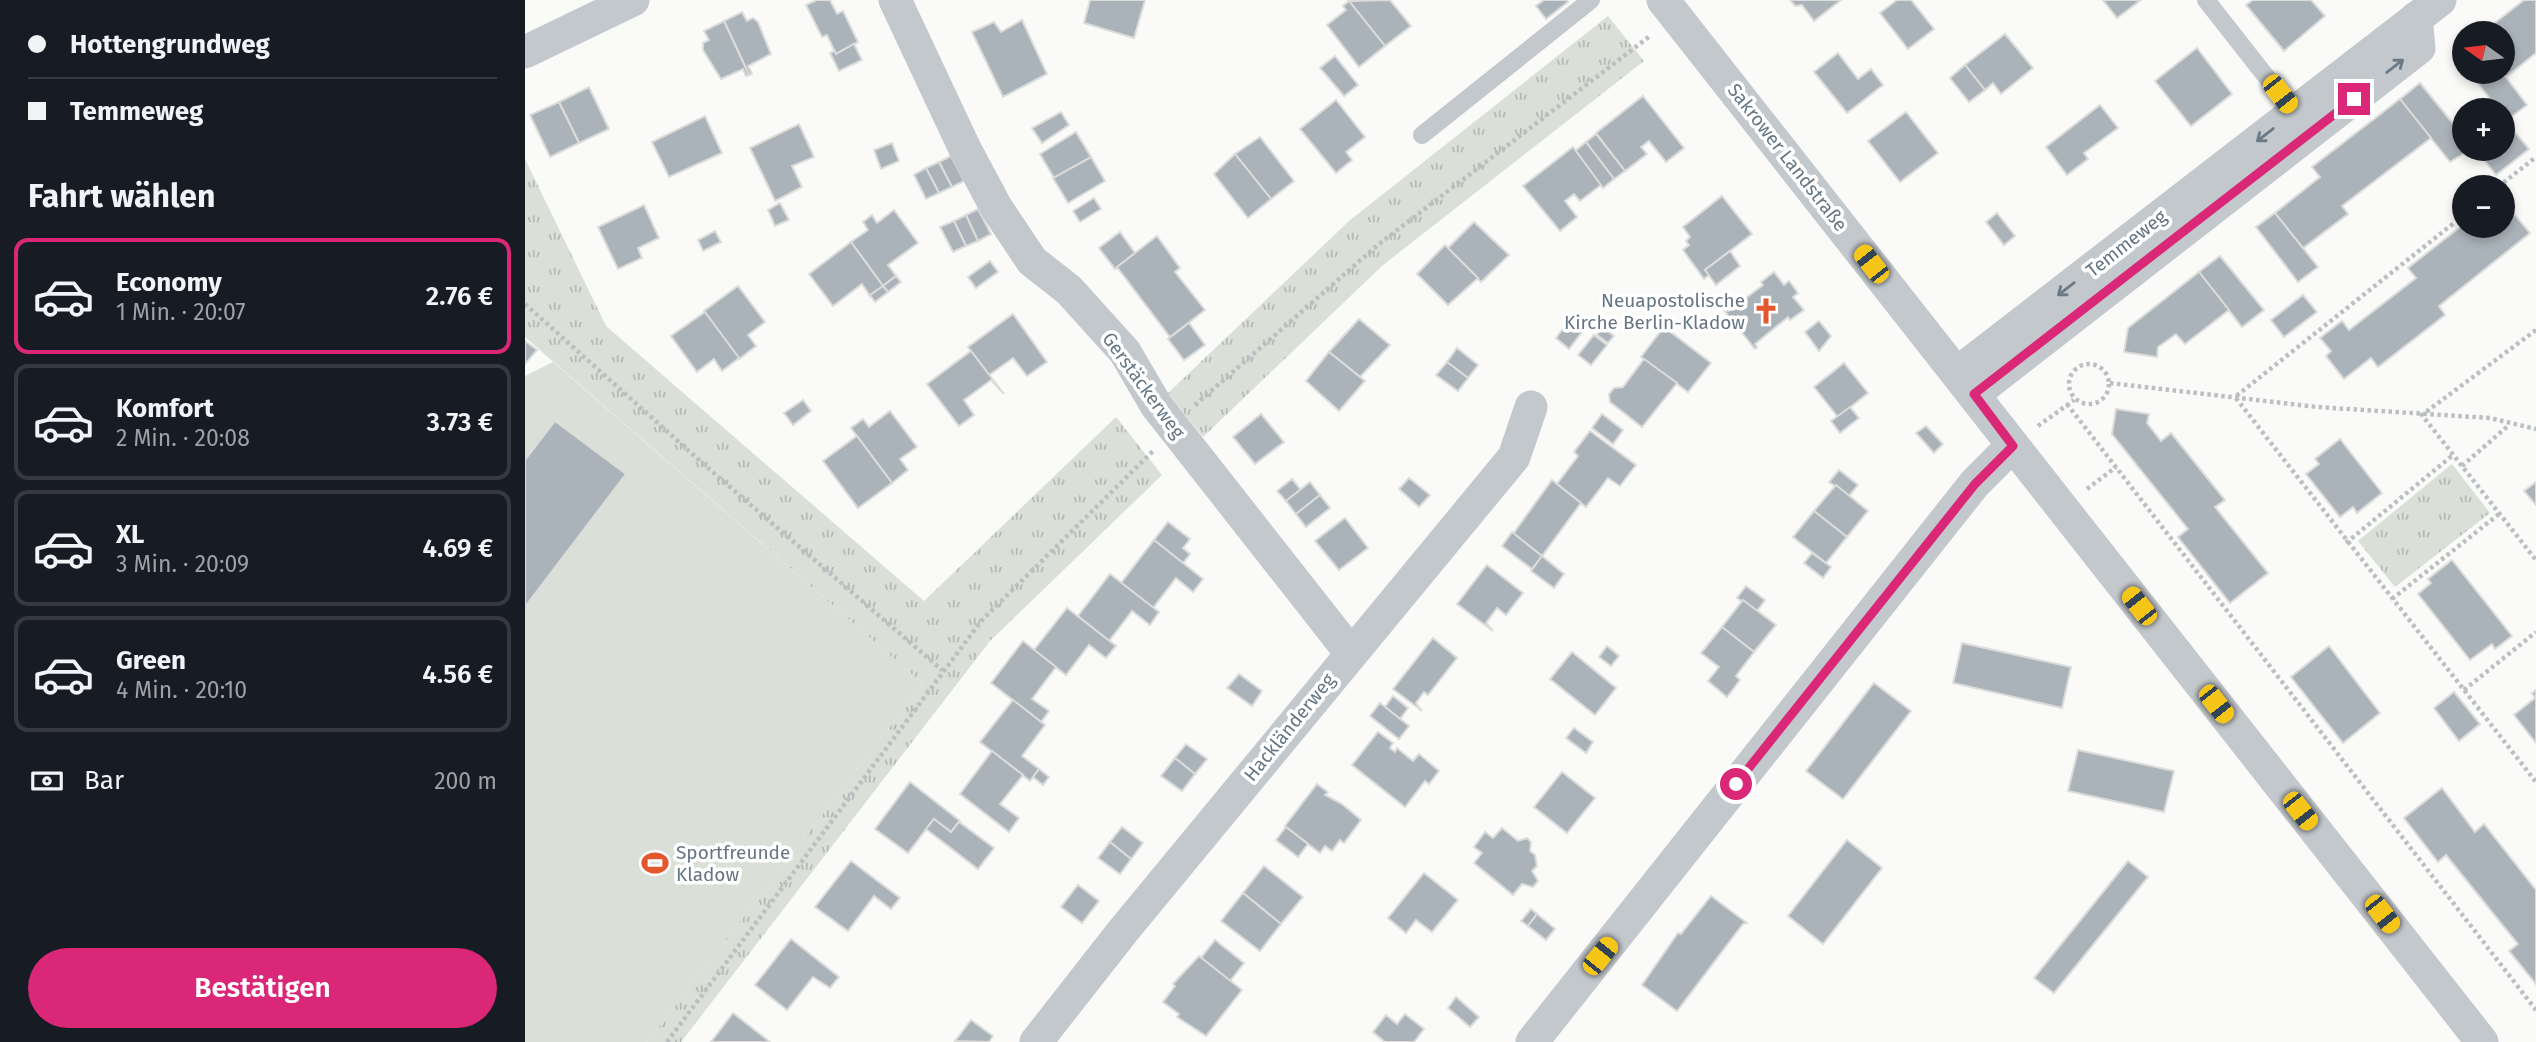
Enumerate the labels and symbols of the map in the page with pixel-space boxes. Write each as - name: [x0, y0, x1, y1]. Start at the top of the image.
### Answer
- north arrow: [2452, 21, 2515, 84]
- one-way arrow: [2386, 59, 2404, 74]
- car: [2259, 71, 2302, 117]
- street label: Sakrower Landstraße: [1723, 79, 1852, 236]
- route end: [2338, 83, 2370, 115]
- one-way arrow: [2257, 127, 2275, 142]
- street label: Temmeweg: [2081, 205, 2171, 282]
- car: [1850, 241, 1893, 287]
- one-way arrow: [2057, 282, 2076, 297]
- place label: Neuapostolische Kirche Berlin-Kladow: [1564, 289, 1745, 334]
- church icon: Neuapostolische Kirche Berlin-Kladow: [1751, 296, 1781, 326]
- street label: Gerstäckerweg: [1097, 328, 1190, 443]
- car: [2118, 583, 2161, 629]
- street label: Hackländerweg: [1239, 669, 1340, 786]
- car: [2195, 681, 2238, 727]
- route start: [1720, 768, 1752, 800]
- car: [2279, 788, 2322, 834]
- place label: Sportfreunde Kladow: [676, 841, 790, 886]
- sports icon: Sportfreunde Kladow: [640, 848, 670, 878]
- car: [2361, 891, 2404, 937]
- car: [1579, 933, 1622, 979]

